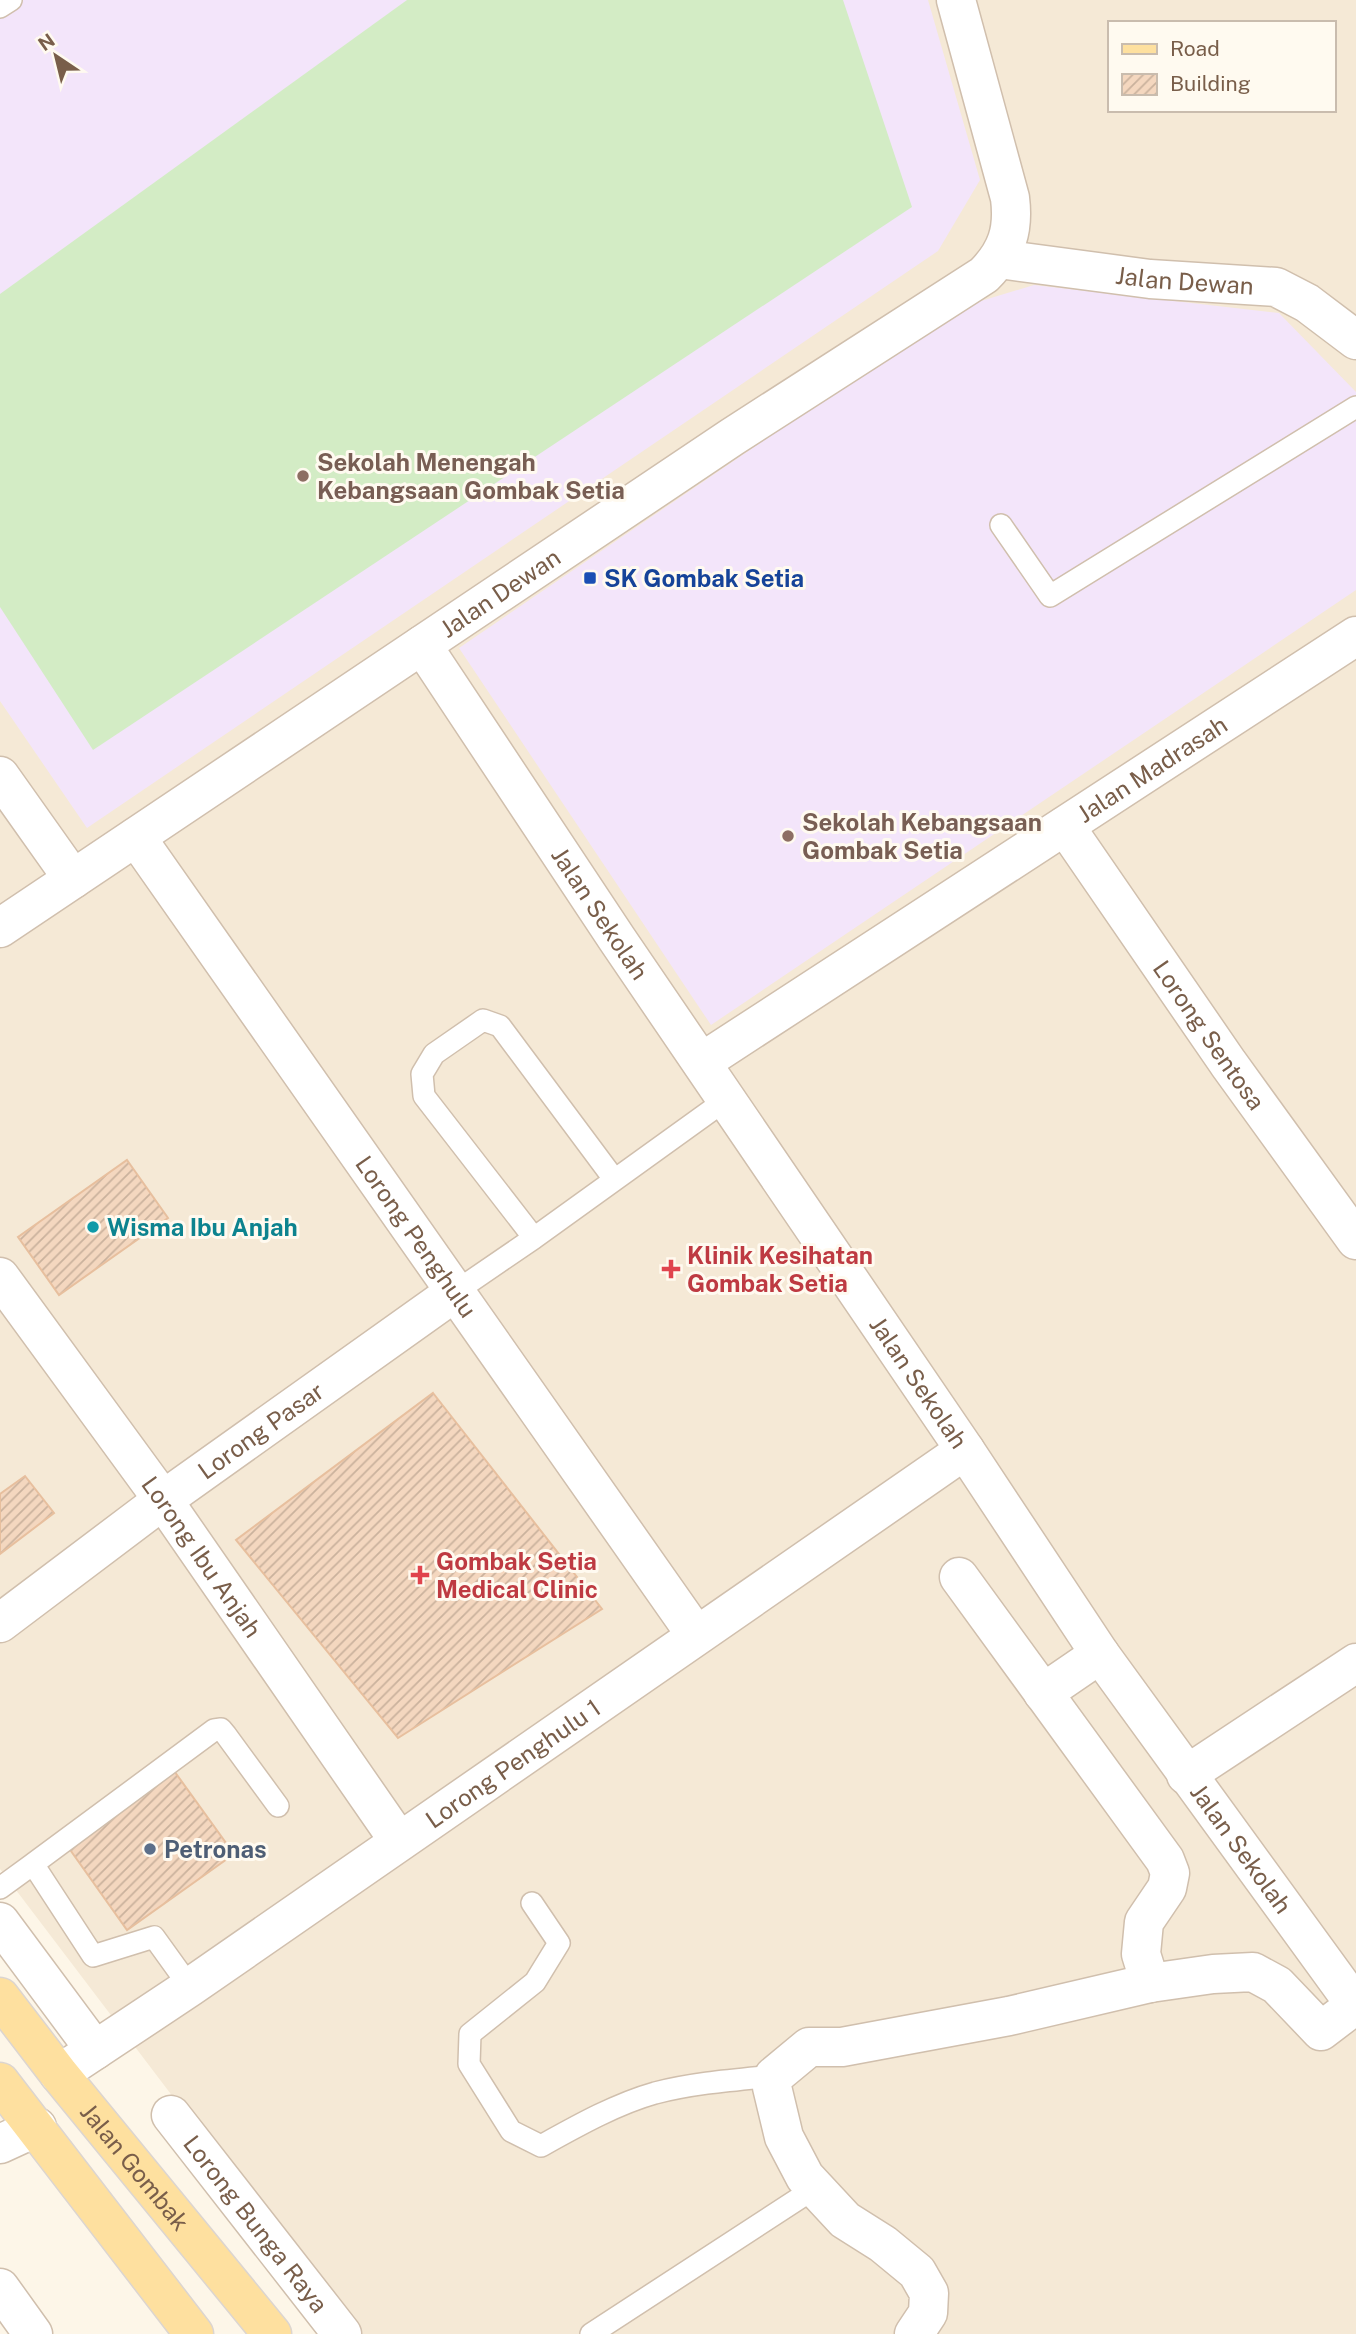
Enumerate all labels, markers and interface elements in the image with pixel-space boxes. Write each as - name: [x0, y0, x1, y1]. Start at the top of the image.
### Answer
- north arrow: [21, 21, 91, 91]
- legend: [1108, 21, 1335, 112]
- text: N: [34, 29, 59, 55]
- text: Road: [1170, 36, 1220, 61]
- text: Building: [1170, 71, 1251, 96]
- street label: Jalan Dewan: [1114, 261, 1255, 300]
- place label: Sekolah Menengah Kebangsaan Gombak Setia: [317, 448, 625, 504]
- marker: Sekolah Menengah Kebangsaan Gombak Setia: [295, 468, 311, 484]
- street label: Jalan Dewan: [435, 542, 565, 643]
- place label: SK Gombak Setia: [604, 564, 804, 592]
- marker: SK Gombak Setia: [582, 570, 598, 586]
- street label: Jalan Madrasah: [1072, 710, 1232, 828]
- place label: Sekolah Kebangsaan Gombak Setia: [802, 808, 1042, 864]
- marker: Sekolah Kebangsaan Gombak Setia: [780, 828, 796, 844]
- street label: Jalan Sekolah: [546, 842, 654, 985]
- street label: Lorong Sentosa: [1148, 955, 1271, 1115]
- street label: Lorong Penghulu: [350, 1150, 483, 1323]
- place label: Wisma Ibu Anjah: [107, 1213, 298, 1241]
- marker: Wisma Ibu Anjah: [85, 1219, 101, 1235]
- place label: Klinik Kesihatan Gombak Setia: [687, 1241, 873, 1297]
- marker: Klinik Kesihatan Gombak Setia: [661, 1259, 681, 1279]
- street label: Jalan Sekolah: [864, 1311, 974, 1453]
- street label: Lorong Pasar: [192, 1376, 329, 1485]
- street label: Lorong Ibu Anjah: [136, 1471, 268, 1642]
- place label: Gombak Setia Medical Clinic: [436, 1547, 598, 1603]
- marker: Gombak Setia Medical Clinic: [410, 1565, 430, 1585]
- street label: Lorong Penghulu 1: [420, 1693, 606, 1834]
- street label: Jalan Sekolah: [1185, 1778, 1298, 1919]
- place label: Petronas: [164, 1835, 267, 1863]
- marker: Petronas: [142, 1841, 158, 1857]
- street label: Jalan Gombak: [75, 2098, 195, 2236]
- street label: Lorong Bunga Raya: [178, 2130, 334, 2318]

